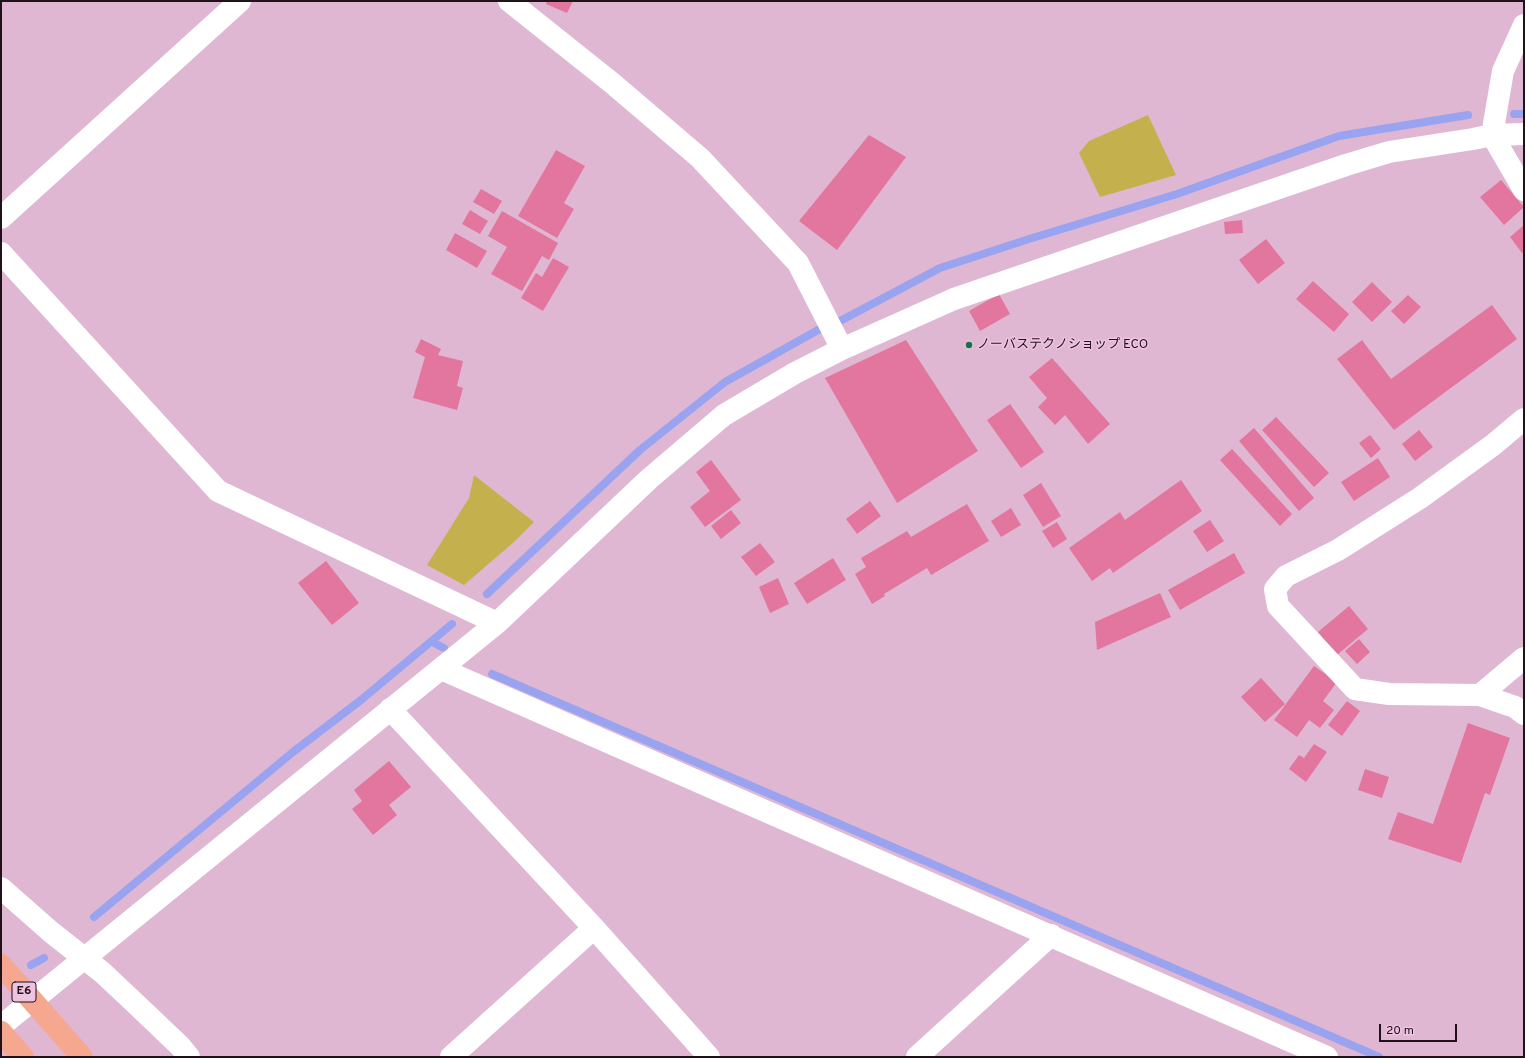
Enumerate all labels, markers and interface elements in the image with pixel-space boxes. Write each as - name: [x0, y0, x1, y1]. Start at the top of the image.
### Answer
- place label: ノーバステクノショップ ECO: [977, 337, 1148, 353]
- marker: ノーバステクノショップ ECO: [964, 340, 974, 350]
- road number: E6: [12, 982, 36, 1002]
- scale bar: [1381, 1016, 1459, 1042]
- text: 20 m: [1386, 1023, 1414, 1039]

